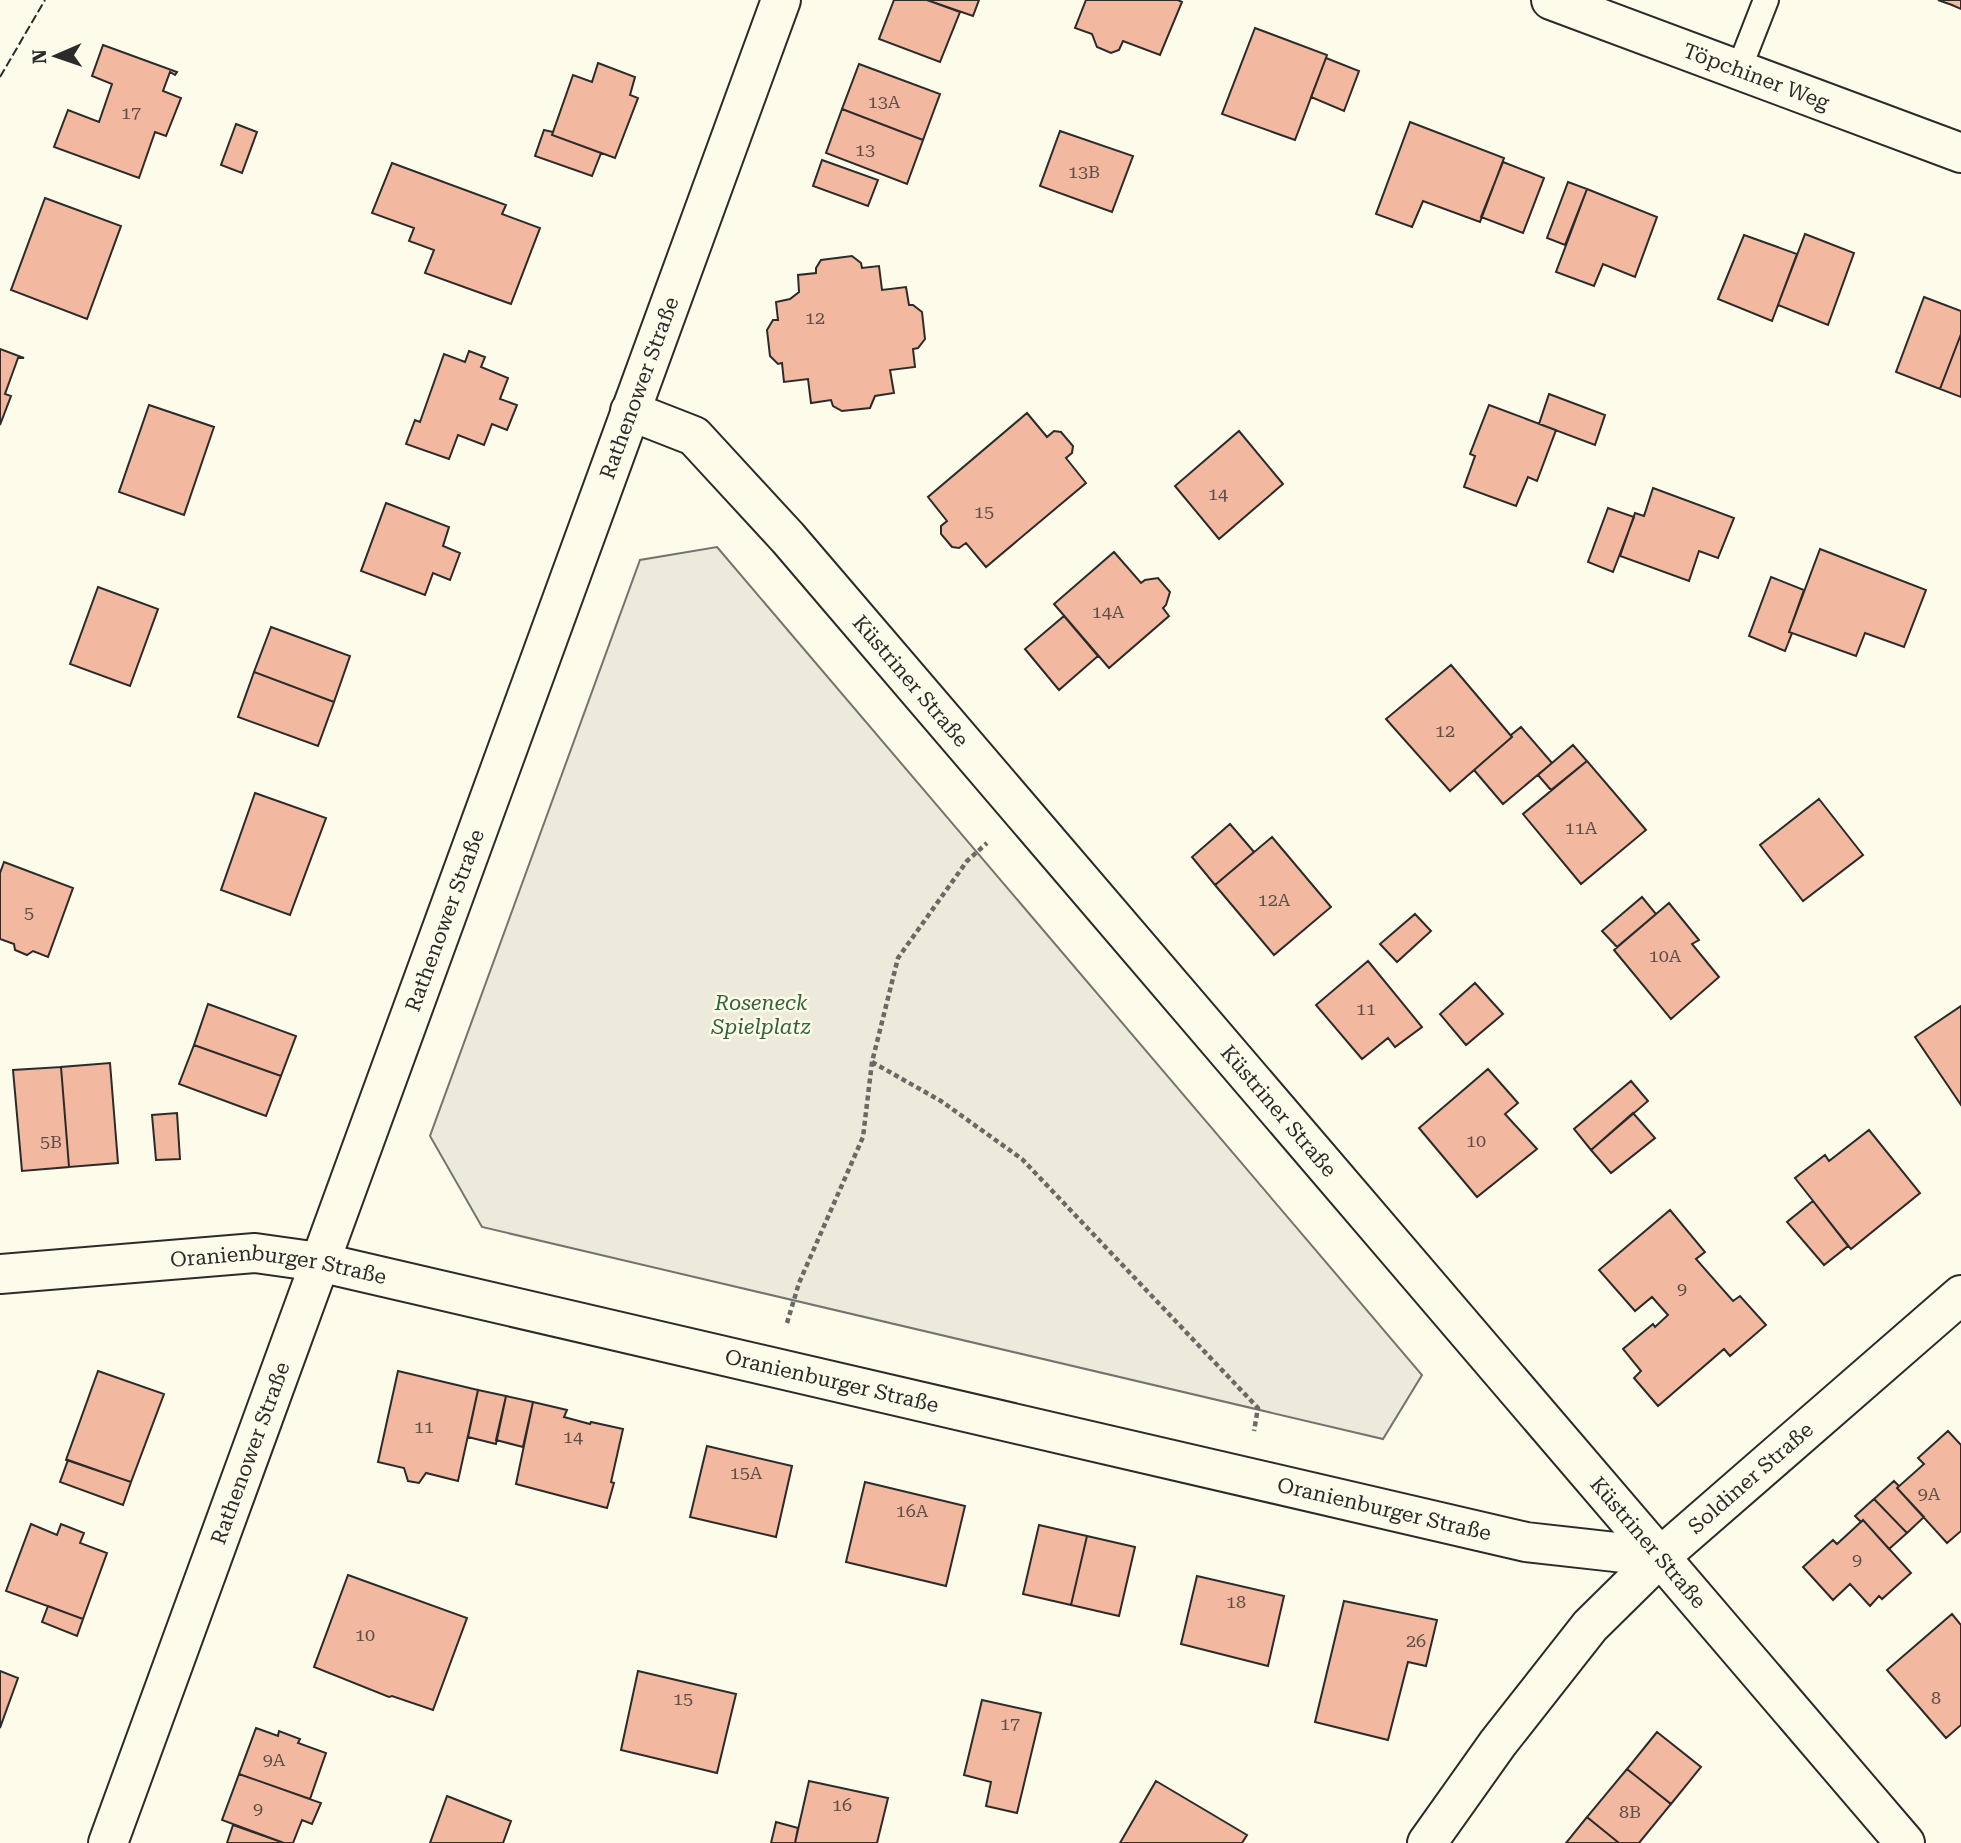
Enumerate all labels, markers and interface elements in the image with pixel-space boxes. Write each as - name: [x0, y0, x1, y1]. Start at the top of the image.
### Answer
- north arrow: [21, 21, 91, 91]
- street label: Töpchiner Weg: [1680, 38, 1833, 115]
- text: N: [28, 48, 51, 64]
- house number: 13A: [868, 91, 901, 112]
- house number: 17: [121, 102, 141, 123]
- house number: 13: [855, 139, 875, 160]
- house number: 13B: [1068, 161, 1100, 182]
- street label: Rathenower Straße: [595, 294, 684, 482]
- house number: 12: [805, 307, 825, 328]
- house number: 14: [1208, 483, 1228, 504]
- house number: 15: [974, 501, 994, 522]
- house number: 14A: [1092, 601, 1125, 622]
- street label: Küstriner Straße: [848, 611, 973, 752]
- house number: 12: [1435, 720, 1455, 741]
- house number: 11A: [1565, 817, 1598, 838]
- street label: Rathenower Straße: [401, 826, 489, 1015]
- house number: 12A: [1258, 889, 1291, 910]
- house number: 5: [24, 902, 34, 923]
- house number: 10A: [1649, 945, 1682, 966]
- park label: Roseneck Spielplatz: [710, 991, 811, 1039]
- house number: 11: [1356, 998, 1376, 1019]
- street label: Küstriner Straße: [1216, 1041, 1342, 1182]
- house number: 10: [1466, 1130, 1486, 1151]
- house number: 5B: [40, 1131, 62, 1152]
- street label: Oranienburger Straße: [169, 1241, 389, 1289]
- house number: 9: [1677, 1278, 1687, 1299]
- street label: Oranienburger Straße: [723, 1345, 941, 1417]
- street label: Rathenower Straße: [206, 1359, 295, 1548]
- house number: 11: [414, 1416, 434, 1437]
- street label: Soldiner Straße: [1683, 1417, 1818, 1539]
- house number: 14: [563, 1426, 583, 1447]
- house number: 15A: [730, 1462, 763, 1483]
- street label: Küstriner Straße: [1585, 1472, 1711, 1613]
- street label: Oranienburger Straße: [1275, 1473, 1493, 1546]
- house number: 9A: [1918, 1483, 1941, 1504]
- house number: 16A: [896, 1500, 929, 1521]
- house number: 9: [1852, 1549, 1862, 1570]
- house number: 18: [1226, 1591, 1246, 1612]
- house number: 10: [355, 1624, 375, 1645]
- house number: 26: [1406, 1630, 1426, 1651]
- house number: 8: [1931, 1687, 1941, 1708]
- house number: 15: [673, 1688, 693, 1709]
- house number: 17: [1000, 1713, 1020, 1734]
- house number: 9A: [263, 1749, 286, 1770]
- house number: 16: [832, 1794, 852, 1815]
- house number: 9: [253, 1798, 263, 1819]
- house number: 8B: [1619, 1801, 1641, 1822]

